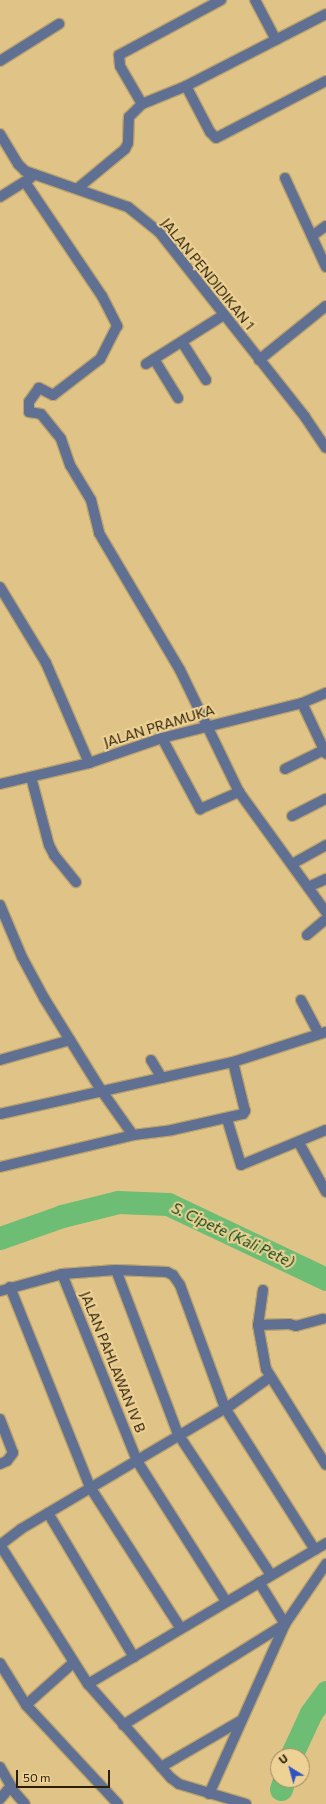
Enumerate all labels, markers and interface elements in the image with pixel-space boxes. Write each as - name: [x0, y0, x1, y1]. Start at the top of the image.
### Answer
- street label: JALAN PENDIDIKAN 1: [158, 215, 258, 333]
- street label: JALAN PRAMUKA: [102, 701, 216, 751]
- water label: S. Cipete (Kali Pete): [169, 1199, 297, 1271]
- street label: JALAN PAHLAWAN IV B: [77, 1289, 149, 1435]
- north arrow: [270, 1748, 310, 1788]
- text: U: [276, 1751, 290, 1766]
- scale bar: [18, 1762, 112, 1788]
- text: 50 m: [23, 1770, 51, 1784]

